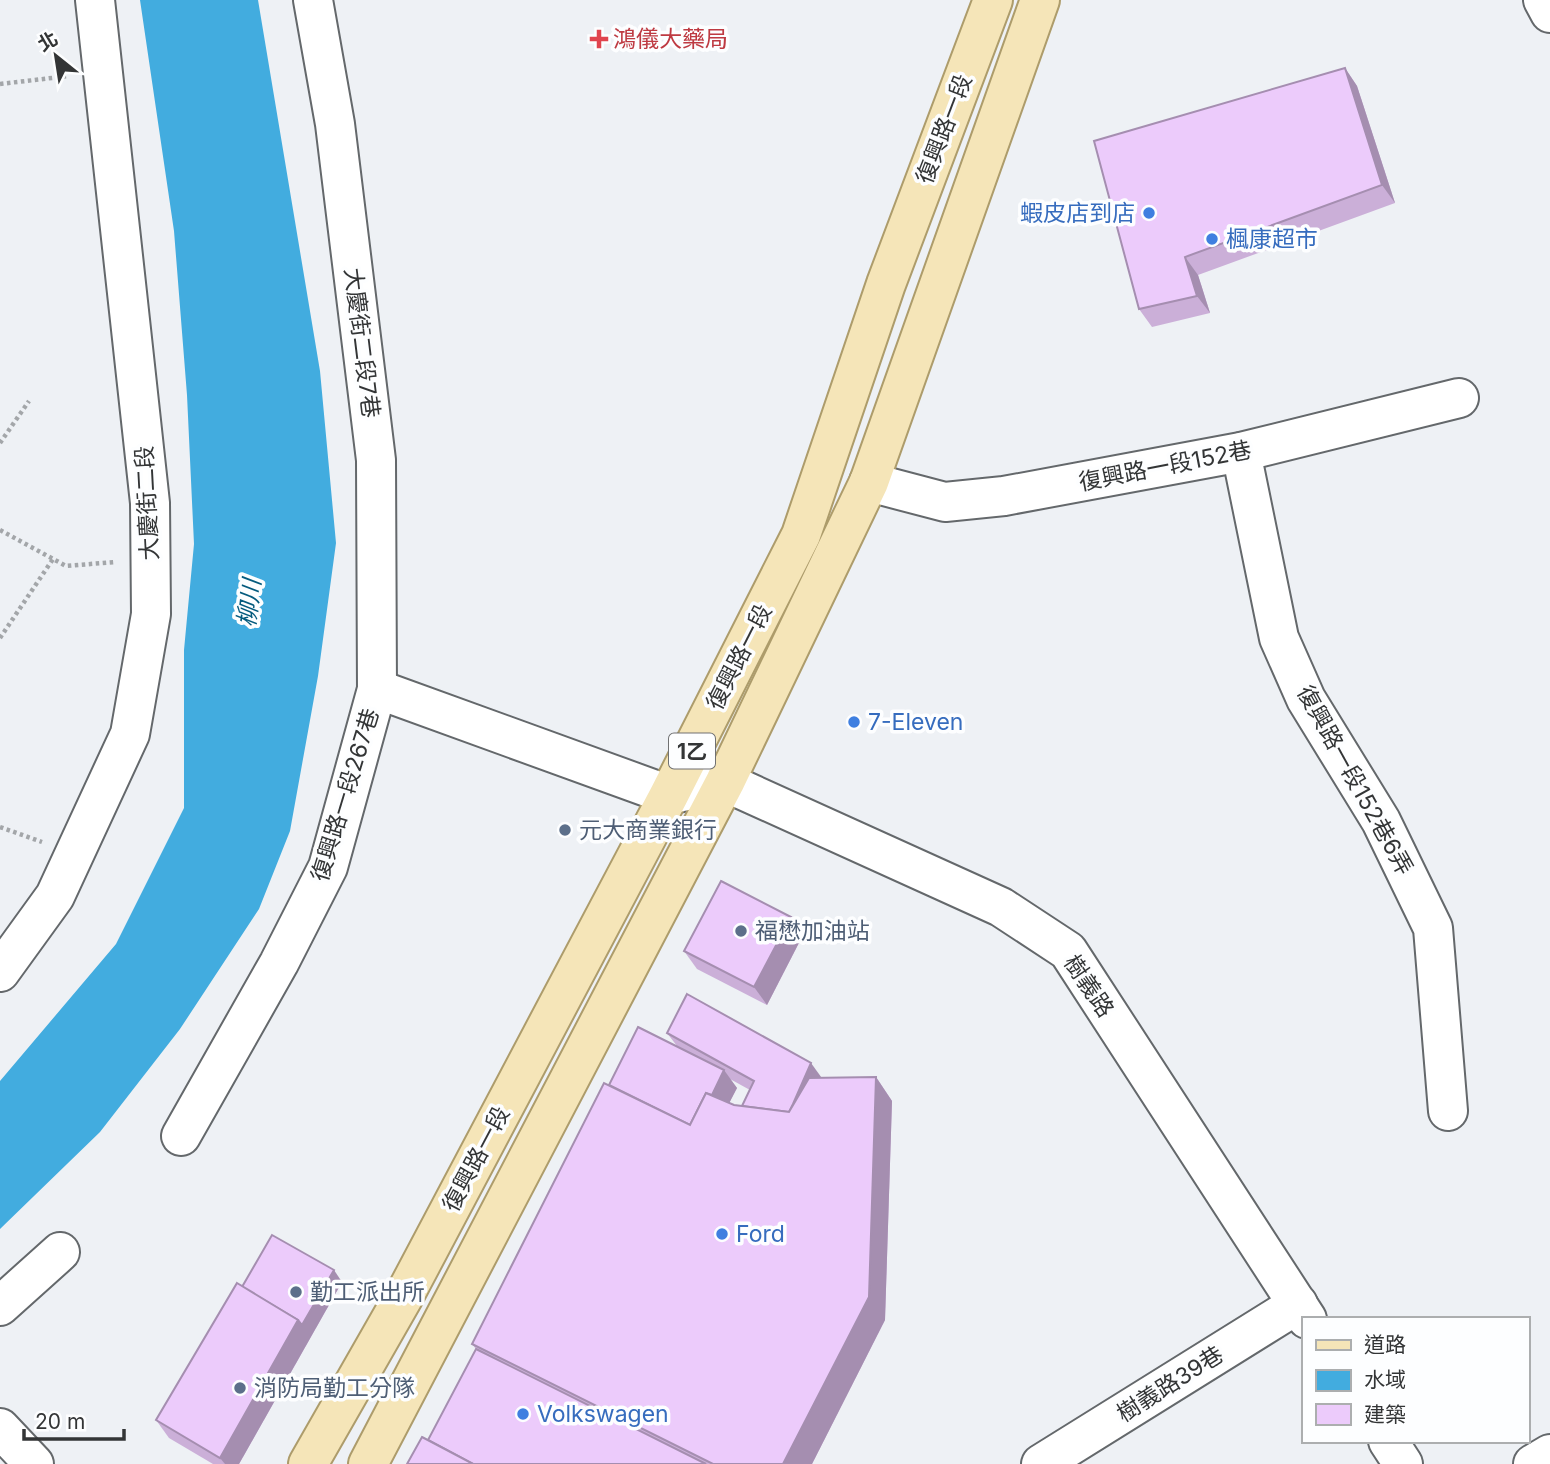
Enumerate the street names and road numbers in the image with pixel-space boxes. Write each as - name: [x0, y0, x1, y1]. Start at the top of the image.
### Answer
- street label: 復興路一段: [910, 70, 978, 188]
- street label: 大慶街二段7巷: [339, 266, 385, 420]
- street label: 復興路一段152巷: [1076, 436, 1254, 496]
- street label: 大慶街二段: [130, 445, 164, 561]
- street label: 復興路一段: [700, 599, 778, 715]
- street label: 復興路一段152巷6弄: [1291, 680, 1419, 880]
- street label: 復興路一段267巷: [305, 705, 385, 885]
- road number: 1乙: [669, 734, 715, 768]
- street label: 樹義路: [1058, 950, 1120, 1022]
- street label: 復興路一段: [437, 1102, 515, 1216]
- street label: 樹義路39巷: [1111, 1340, 1229, 1428]

